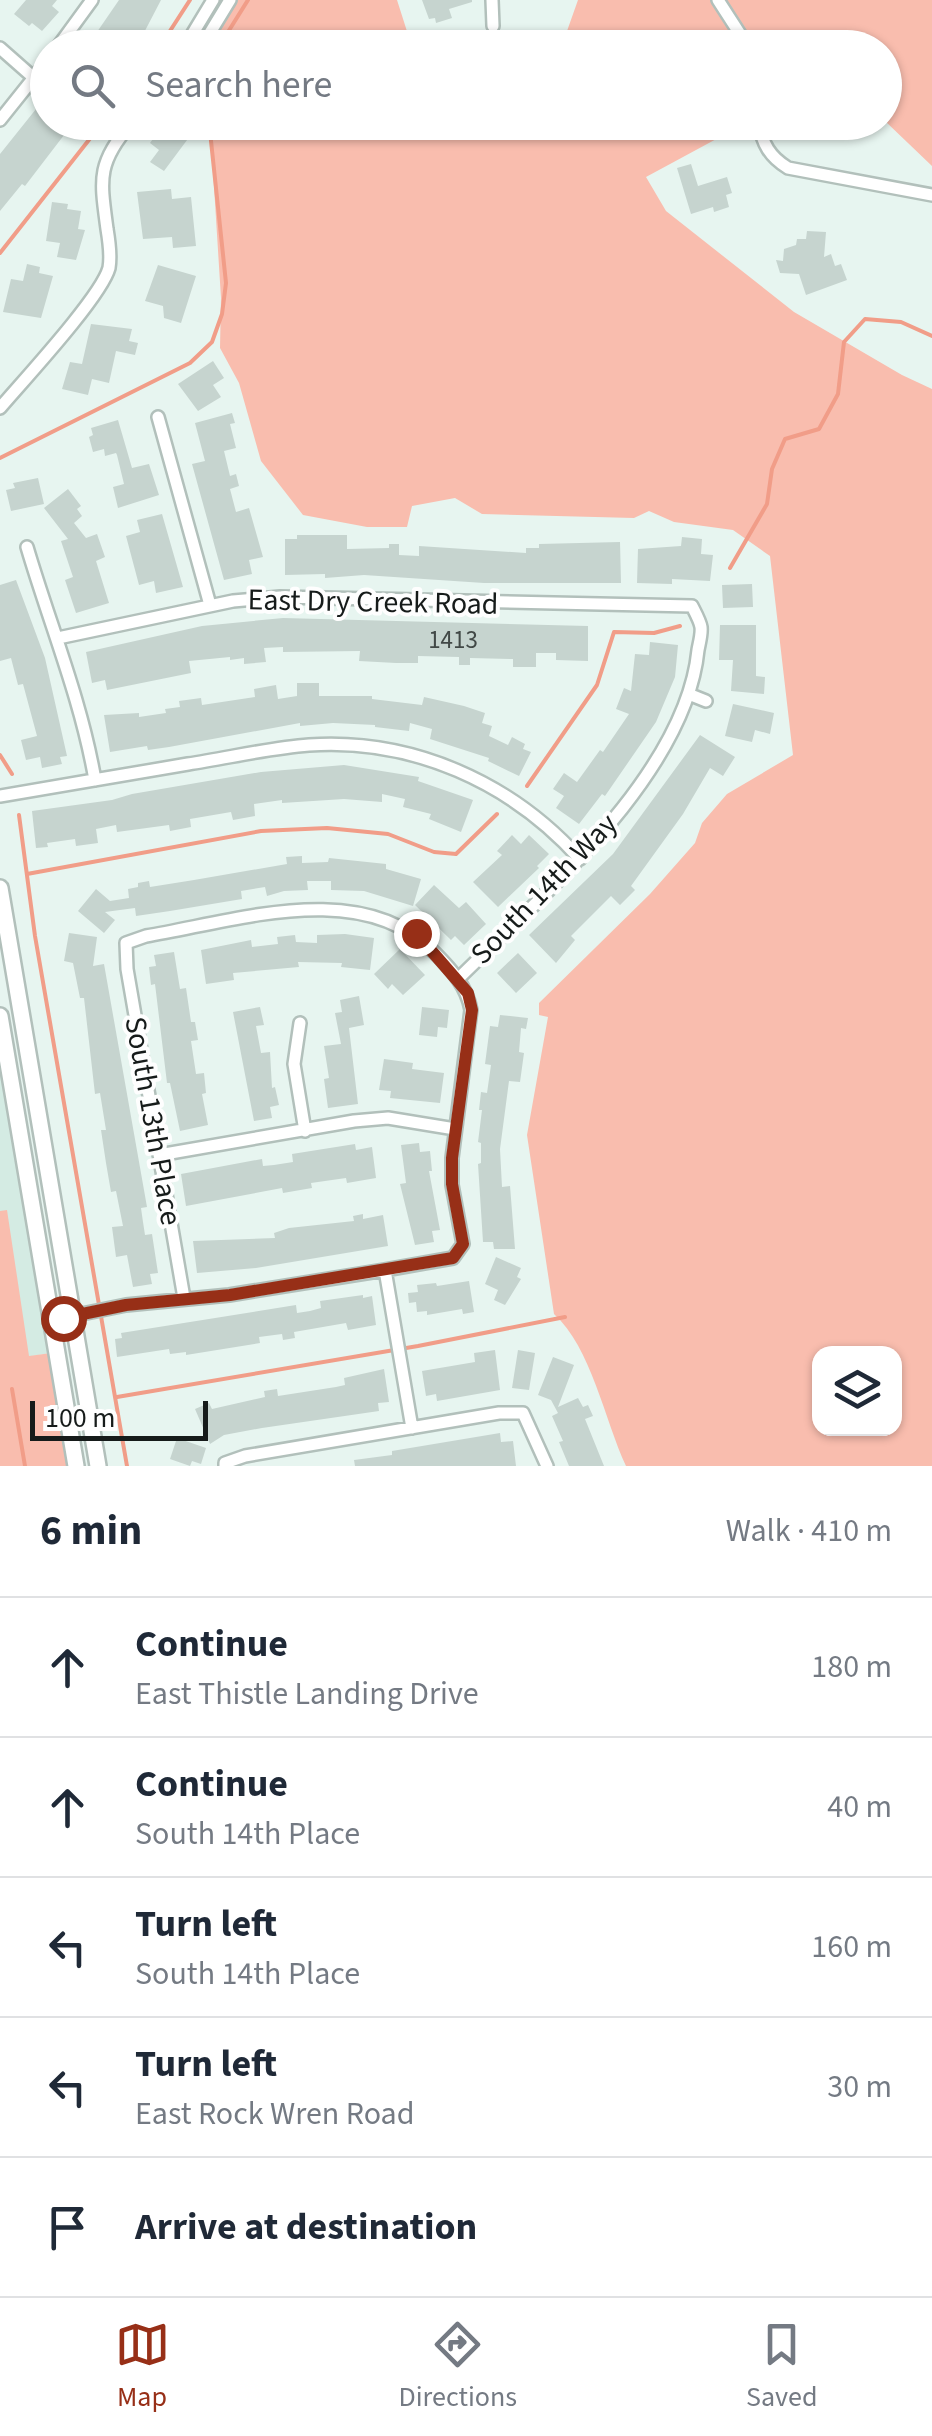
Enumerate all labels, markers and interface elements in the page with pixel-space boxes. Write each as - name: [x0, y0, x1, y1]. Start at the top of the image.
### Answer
- search box: [30, 30, 902, 140]
- icon: search: [65, 58, 120, 113]
- text: Search here: [145, 58, 332, 112]
- street label: East Dry Creek Road: [247, 578, 499, 626]
- house number: 1413: [428, 622, 478, 658]
- street label: South 14th Way: [461, 804, 627, 974]
- route end: [394, 911, 440, 957]
- street label: South 13th Place: [114, 1013, 192, 1229]
- route start: [41, 1296, 87, 1342]
- map controls: [812, 1346, 902, 1436]
- button: layers: [812, 1346, 902, 1436]
- scale bar: [30, 1396, 208, 1440]
- text: 100 m: [45, 1398, 116, 1438]
- text: 6 min: [40, 1501, 142, 1561]
- text: Walk · 410 m: [726, 1508, 892, 1554]
- text: Continue: [135, 1617, 288, 1671]
- icon: ahead: [40, 1640, 95, 1695]
- text: 180 m: [811, 1644, 892, 1690]
- text: East Thistle Landing Drive: [135, 1671, 479, 1717]
- text: Continue: [135, 1757, 288, 1811]
- icon: ahead: [40, 1780, 95, 1835]
- text: 40 m: [827, 1784, 892, 1830]
- text: South 14th Place: [135, 1811, 360, 1857]
- text: Turn left: [135, 1897, 277, 1951]
- icon: left: [40, 1920, 95, 1975]
- text: 160 m: [811, 1924, 892, 1970]
- text: South 14th Place: [135, 1951, 360, 1997]
- text: Turn left: [135, 2037, 277, 2091]
- icon: left: [40, 2060, 95, 2115]
- text: 30 m: [827, 2064, 892, 2110]
- text: East Rock Wren Road: [135, 2091, 414, 2137]
- icon: arrive: [40, 2200, 95, 2255]
- text: Arrive at destination: [135, 2200, 477, 2254]
- tab: Map: [115, 2317, 170, 2417]
- tab: Directions: [399, 2317, 517, 2417]
- tab: Saved: [746, 2317, 817, 2417]

